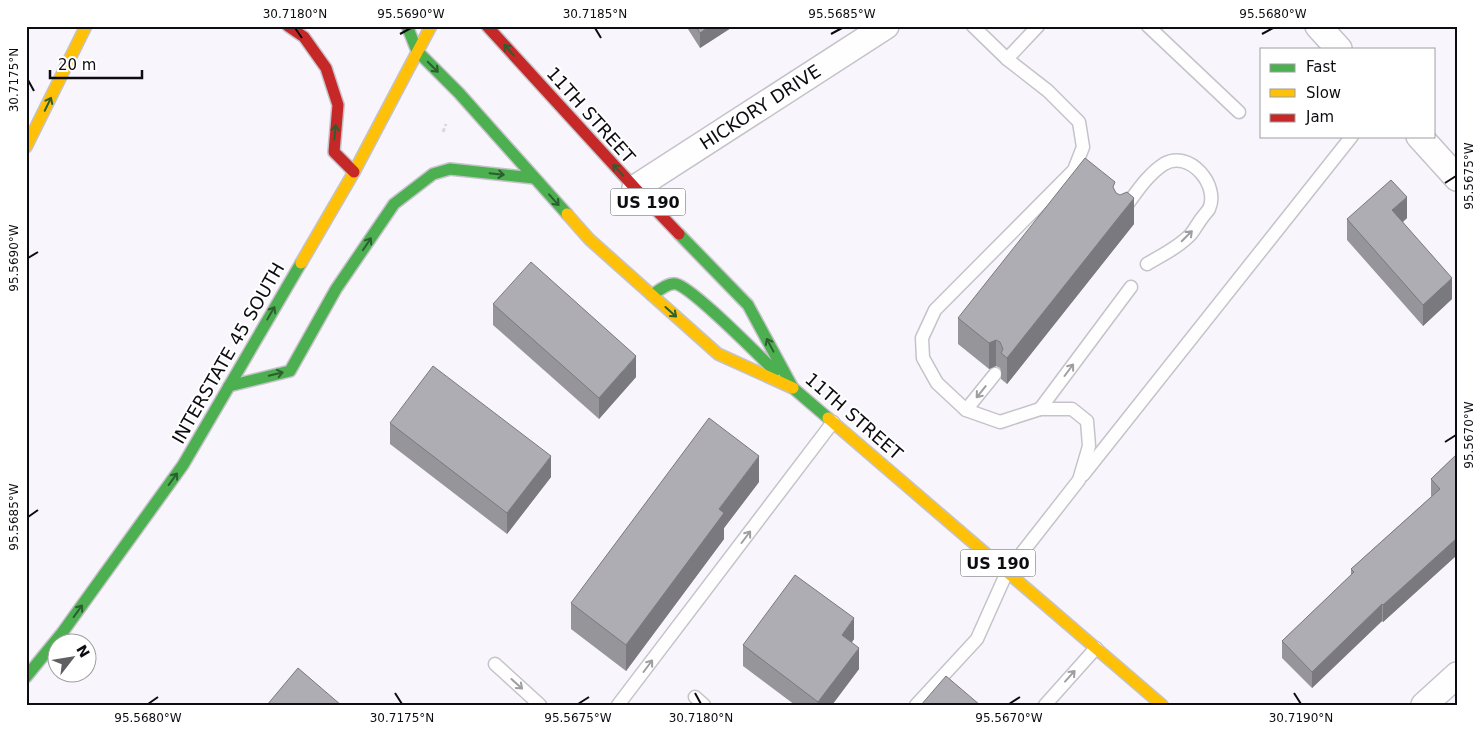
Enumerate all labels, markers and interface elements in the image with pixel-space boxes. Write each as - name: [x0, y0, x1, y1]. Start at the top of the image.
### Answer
- text: 30.7180°N: [263, 7, 327, 21]
- text: 95.5690°W: [377, 7, 445, 21]
- text: 30.7185°N: [563, 7, 627, 21]
- text: 95.5685°W: [808, 7, 876, 21]
- text: 95.5680°W: [1239, 7, 1307, 21]
- one-way arrow: [503, 44, 514, 57]
- text: 30.7175°N: [7, 48, 21, 112]
- scale bar: [50, 48, 142, 80]
- legend: [1260, 48, 1436, 138]
- text: 20 m: [58, 56, 96, 74]
- text: Fast: [1306, 58, 1336, 76]
- one-way arrow: [426, 60, 438, 72]
- street label: HICKORY DRIVE: [696, 60, 824, 154]
- street label: 11TH STREET: [542, 63, 640, 168]
- text: Slow: [1306, 84, 1341, 102]
- one-way arrow: [44, 97, 53, 112]
- text: Jam: [1305, 108, 1334, 126]
- one-way arrow: [331, 124, 340, 140]
- text: 95.5675°W: [1462, 142, 1476, 210]
- one-way arrow: [612, 164, 624, 177]
- one-way arrow: [489, 169, 505, 179]
- road number: US 190: [610, 188, 686, 216]
- one-way arrow: [548, 193, 559, 206]
- text: 95.5690°W: [7, 224, 21, 292]
- one-way arrow: [1181, 230, 1193, 243]
- one-way arrow: [362, 237, 372, 251]
- street label: INTERSTATE 45 SOUTH: [168, 259, 288, 447]
- one-way arrow: [664, 306, 677, 318]
- one-way arrow: [267, 307, 277, 321]
- one-way arrow: [765, 338, 774, 353]
- one-way arrow: [1064, 363, 1074, 377]
- street label: 11TH STREET: [801, 368, 908, 465]
- one-way arrow: [268, 369, 284, 378]
- one-way arrow: [975, 385, 986, 398]
- text: 95.5670°W: [1462, 401, 1476, 469]
- one-way arrow: [168, 472, 178, 486]
- text: 95.5685°W: [7, 483, 21, 551]
- one-way arrow: [741, 530, 751, 544]
- road number: US 190: [960, 550, 1036, 576]
- one-way arrow: [73, 604, 83, 618]
- north arrow: [48, 634, 98, 684]
- text: N: [73, 642, 93, 660]
- one-way arrow: [642, 660, 653, 673]
- one-way arrow: [1065, 670, 1076, 683]
- one-way arrow: [511, 678, 524, 690]
- text: 95.5680°W: [114, 711, 182, 725]
- text: 30.7175°N: [370, 711, 434, 725]
- text: 95.5675°W: [544, 711, 612, 725]
- text: 30.7180°N: [669, 711, 733, 725]
- text: 95.5670°W: [975, 711, 1043, 725]
- text: 30.7190°N: [1269, 711, 1333, 725]

